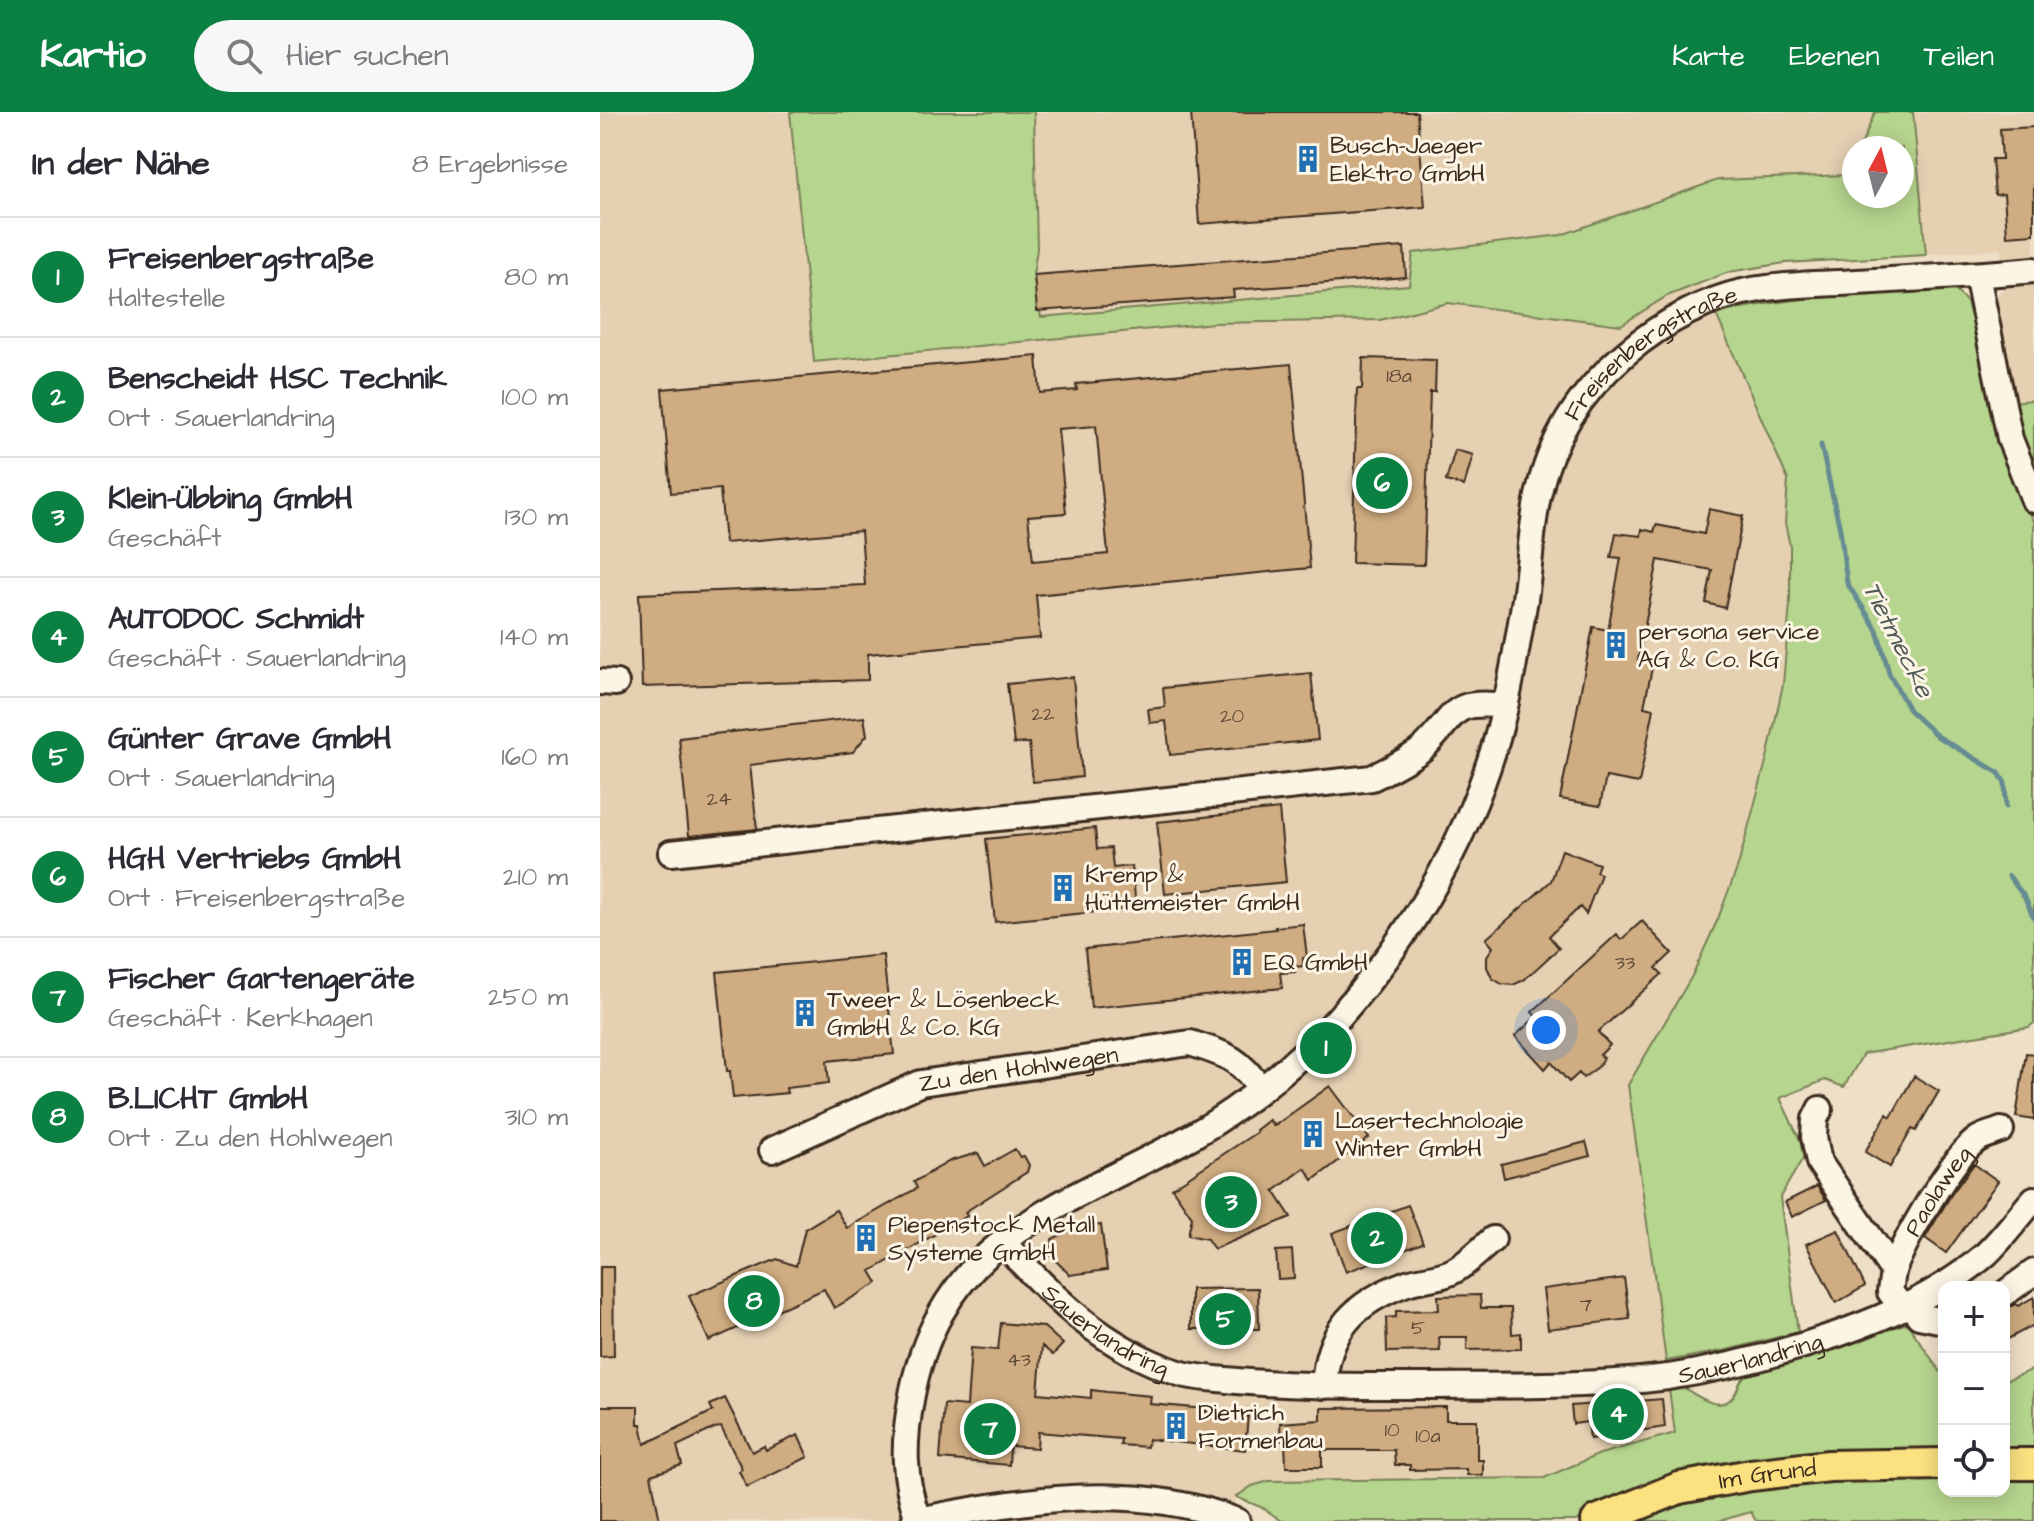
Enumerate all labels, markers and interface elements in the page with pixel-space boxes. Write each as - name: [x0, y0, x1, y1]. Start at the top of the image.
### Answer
- search box: [194, 20, 754, 92]
- text: Kartio: [40, 30, 146, 82]
- icon: search: [222, 34, 266, 78]
- text: Hier suchen: [286, 35, 449, 77]
- text: Karte: [1672, 37, 1745, 76]
- text: Ebenen: [1789, 37, 1880, 76]
- text: Teilen: [1924, 37, 1994, 76]
- place label: Busch-Jaeger Elektro GmbH: [1330, 129, 1485, 191]
- north arrow: [1842, 136, 1914, 208]
- text: In der Nähe: [32, 140, 210, 188]
- building icon: Busch-Jaeger Elektro GmbH: [1293, 144, 1323, 174]
- text: 8 Ergebnisse: [412, 146, 568, 182]
- text: Freisenbergstraße: [108, 238, 374, 280]
- text: 1: [56, 259, 60, 295]
- text: 80 m: [504, 259, 568, 295]
- street label: Freisenbergstraße: [1556, 278, 1741, 428]
- text: Haltestelle: [108, 280, 226, 316]
- text: Benscheidt HSC Technik: [108, 358, 447, 400]
- house number: 18a: [1386, 362, 1412, 390]
- text: 2: [51, 379, 65, 415]
- text: 100 m: [501, 379, 568, 415]
- text: Ort · Sauerlandring: [108, 400, 335, 436]
- pin: 6: [1356, 453, 1408, 513]
- text: Klein-Übbing GmbH: [108, 478, 353, 520]
- text: 3: [51, 499, 65, 535]
- text: 130 m: [504, 499, 568, 535]
- text: Geschäft: [108, 520, 222, 556]
- water label: Tietmecke: [1854, 575, 1944, 705]
- text: AUTODOC Schmidt: [108, 598, 364, 640]
- place label: persona service AG & Co. KG: [1638, 615, 1819, 677]
- text: 4: [49, 619, 67, 655]
- text: 140 m: [500, 619, 568, 655]
- building icon: persona service AG & Co. KG: [1601, 630, 1631, 660]
- text: Geschäft · Sauerlandring: [108, 640, 406, 676]
- house number: 22: [1032, 700, 1055, 728]
- house number: 20: [1220, 702, 1244, 730]
- text: Günter Grave GmbH: [108, 718, 391, 760]
- text: 5: [49, 739, 67, 775]
- text: 160 m: [501, 739, 568, 775]
- text: Ort · Sauerlandring: [108, 760, 335, 796]
- house number: 24: [706, 785, 732, 813]
- text: HGH Vertriebs GmbH: [108, 838, 401, 880]
- place label: Kremp & Hüttemeister GmbH: [1085, 858, 1300, 920]
- text: 6: [50, 859, 66, 895]
- text: 210 m: [503, 859, 568, 895]
- building icon: Kremp & Hüttemeister GmbH: [1048, 873, 1078, 903]
- text: Ort · Freisenbergstraße: [108, 880, 405, 916]
- place label: EQ GmbH: [1264, 946, 1368, 980]
- building icon: EQ GmbH: [1227, 947, 1257, 977]
- house number: 33: [1615, 949, 1635, 977]
- text: Fischer Gartengeräte: [108, 958, 415, 1000]
- text: 7: [50, 979, 66, 1015]
- text: 250 m: [488, 979, 568, 1015]
- place label: Tweer & Lösenbeck GmbH & Co. KG: [827, 983, 1060, 1045]
- building icon: Tweer & Lösenbeck GmbH & Co. KG: [790, 998, 820, 1028]
- text: Geschäft · Kerkhagen: [108, 1000, 373, 1036]
- your location: [1526, 1010, 1566, 1050]
- pin: 1: [1300, 1018, 1352, 1078]
- street label: Zu den Hohlwegen: [917, 1038, 1121, 1101]
- text: B.LICHT GmbH: [108, 1078, 308, 1120]
- text: 8: [50, 1099, 66, 1135]
- text: 310 m: [504, 1099, 568, 1135]
- place label: Lasertechnologie Winter GmbH: [1335, 1104, 1524, 1166]
- building icon: Lasertechnologie Winter GmbH: [1298, 1119, 1328, 1149]
- text: Ort · Zu den Hohlwegen: [108, 1120, 392, 1156]
- street label: Paolaweg: [1896, 1139, 1981, 1243]
- pin: 3: [1205, 1172, 1257, 1232]
- place label: Piepenstock Metall Systeme GmbH: [888, 1208, 1095, 1271]
- pin: 2: [1351, 1208, 1403, 1268]
- building icon: Piepenstock Metall Systeme GmbH: [851, 1223, 881, 1253]
- pin: 8: [728, 1271, 780, 1331]
- street label: Sauerlandring: [1033, 1276, 1174, 1387]
- map controls: [1938, 1281, 2010, 1497]
- button: +: [1938, 1281, 2010, 1353]
- pin: 5: [1199, 1289, 1251, 1349]
- house number: 7: [1580, 1291, 1592, 1319]
- house number: 5: [1411, 1314, 1425, 1342]
- street label: Sauerlandring: [1675, 1324, 1827, 1393]
- house number: 43: [1007, 1346, 1031, 1374]
- button: −: [1938, 1353, 2010, 1425]
- pin: 4: [1592, 1384, 1644, 1444]
- place label: Dietrich Formenbau: [1198, 1396, 1323, 1458]
- pin: 7: [964, 1399, 1016, 1459]
- building icon: Dietrich Formenbau: [1161, 1411, 1191, 1441]
- house number: 10: [1384, 1416, 1400, 1444]
- house number: 10a: [1415, 1422, 1441, 1450]
- button: locate: [1938, 1425, 2010, 1497]
- street label: Im Grund: [1716, 1452, 1818, 1499]

